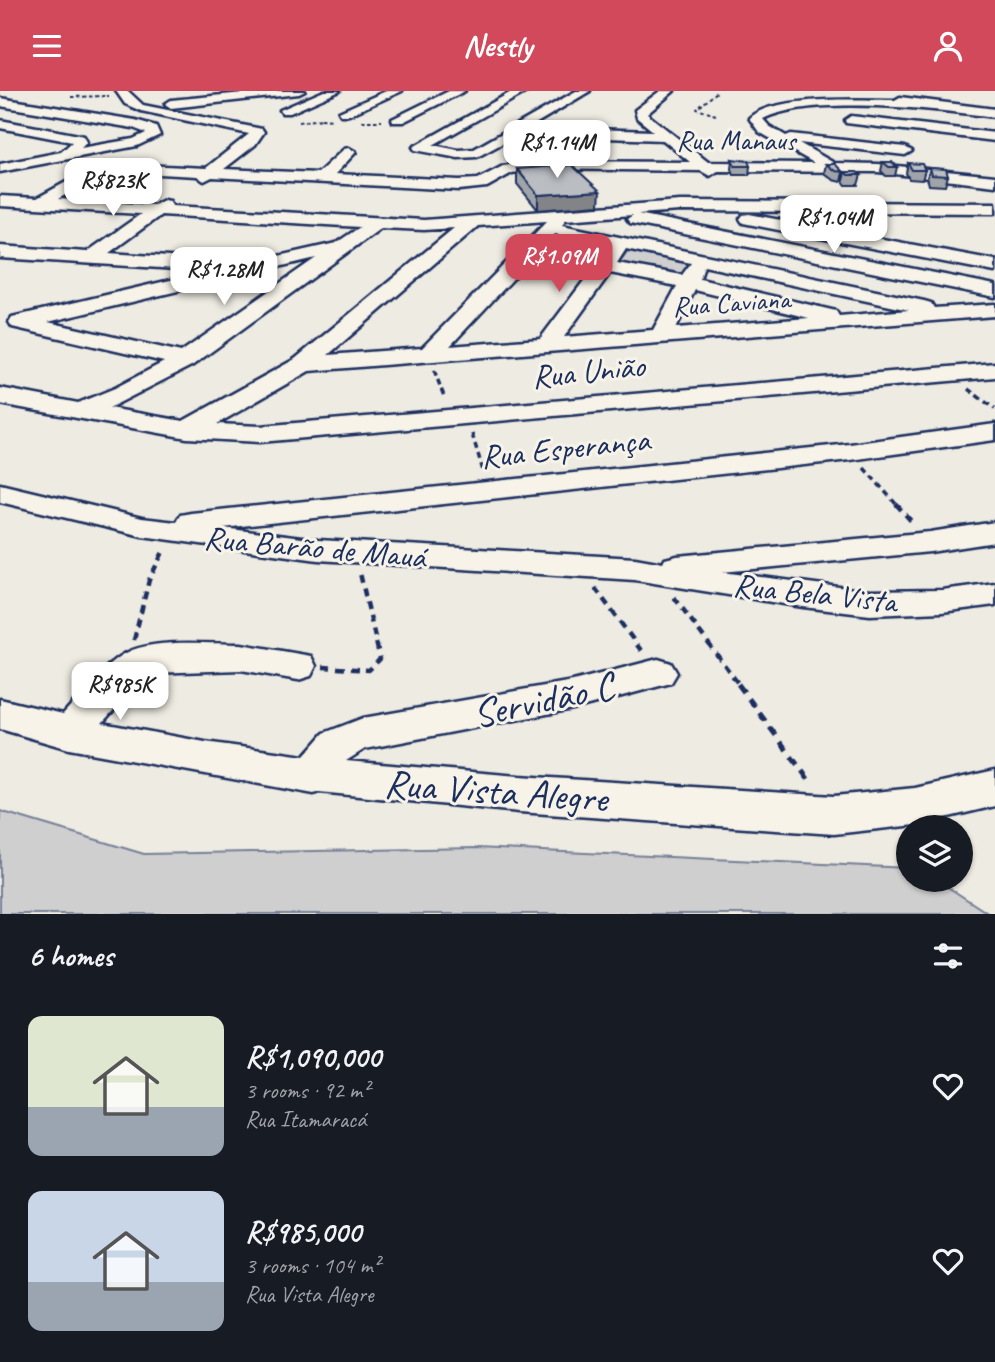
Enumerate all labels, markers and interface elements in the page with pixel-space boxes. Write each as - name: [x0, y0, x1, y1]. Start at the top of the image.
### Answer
- text: Nestly: [463, 25, 532, 66]
- icon: menu: [28, 27, 66, 65]
- icon: person: [929, 27, 967, 65]
- pin: R$1.14M: [492, 120, 622, 180]
- street label: Rua Manaus: [677, 123, 798, 158]
- text: R$1.14M: [519, 128, 595, 157]
- pin: R$823K: [56, 159, 170, 218]
- text: R$823K: [80, 166, 146, 195]
- pin: R$1.04M: [769, 195, 899, 255]
- text: R$1.04M: [796, 203, 872, 232]
- pin: R$1.09M: [494, 235, 624, 294]
- text: R$1.09M: [522, 242, 596, 271]
- pin: R$1.28M: [159, 247, 289, 307]
- text: R$1.28M: [186, 255, 262, 284]
- street label: Rua Caviana: [671, 281, 793, 324]
- street label: Rua União: [530, 344, 649, 398]
- street label: Rua Esperança: [479, 418, 654, 478]
- street label: Rua Barão de Mauá: [202, 516, 431, 578]
- street label: Rua Bela Vista: [731, 564, 901, 623]
- street label: Servidão C: [468, 660, 622, 739]
- pin: R$985K: [63, 663, 177, 722]
- text: R$985K: [88, 670, 152, 699]
- street label: Rua Vista Alegre: [383, 758, 612, 824]
- map controls: [896, 815, 973, 892]
- button: layers: [896, 815, 973, 892]
- text: 6 homes: [28, 937, 113, 975]
- icon: filters: [929, 937, 967, 975]
- text: R$1,090,000: [245, 1038, 381, 1076]
- icon: home: [84, 1044, 168, 1128]
- icon: heart: [929, 1067, 967, 1105]
- text: 3 rooms · 92 m²: [245, 1076, 369, 1105]
- text: Rua Itamaracá: [245, 1105, 366, 1134]
- text: R$985,000: [245, 1213, 361, 1251]
- icon: home: [84, 1219, 168, 1303]
- icon: heart: [929, 1242, 967, 1280]
- text: 3 rooms · 104 m²: [245, 1251, 380, 1280]
- text: Rua Vista Alegre: [245, 1280, 373, 1309]

